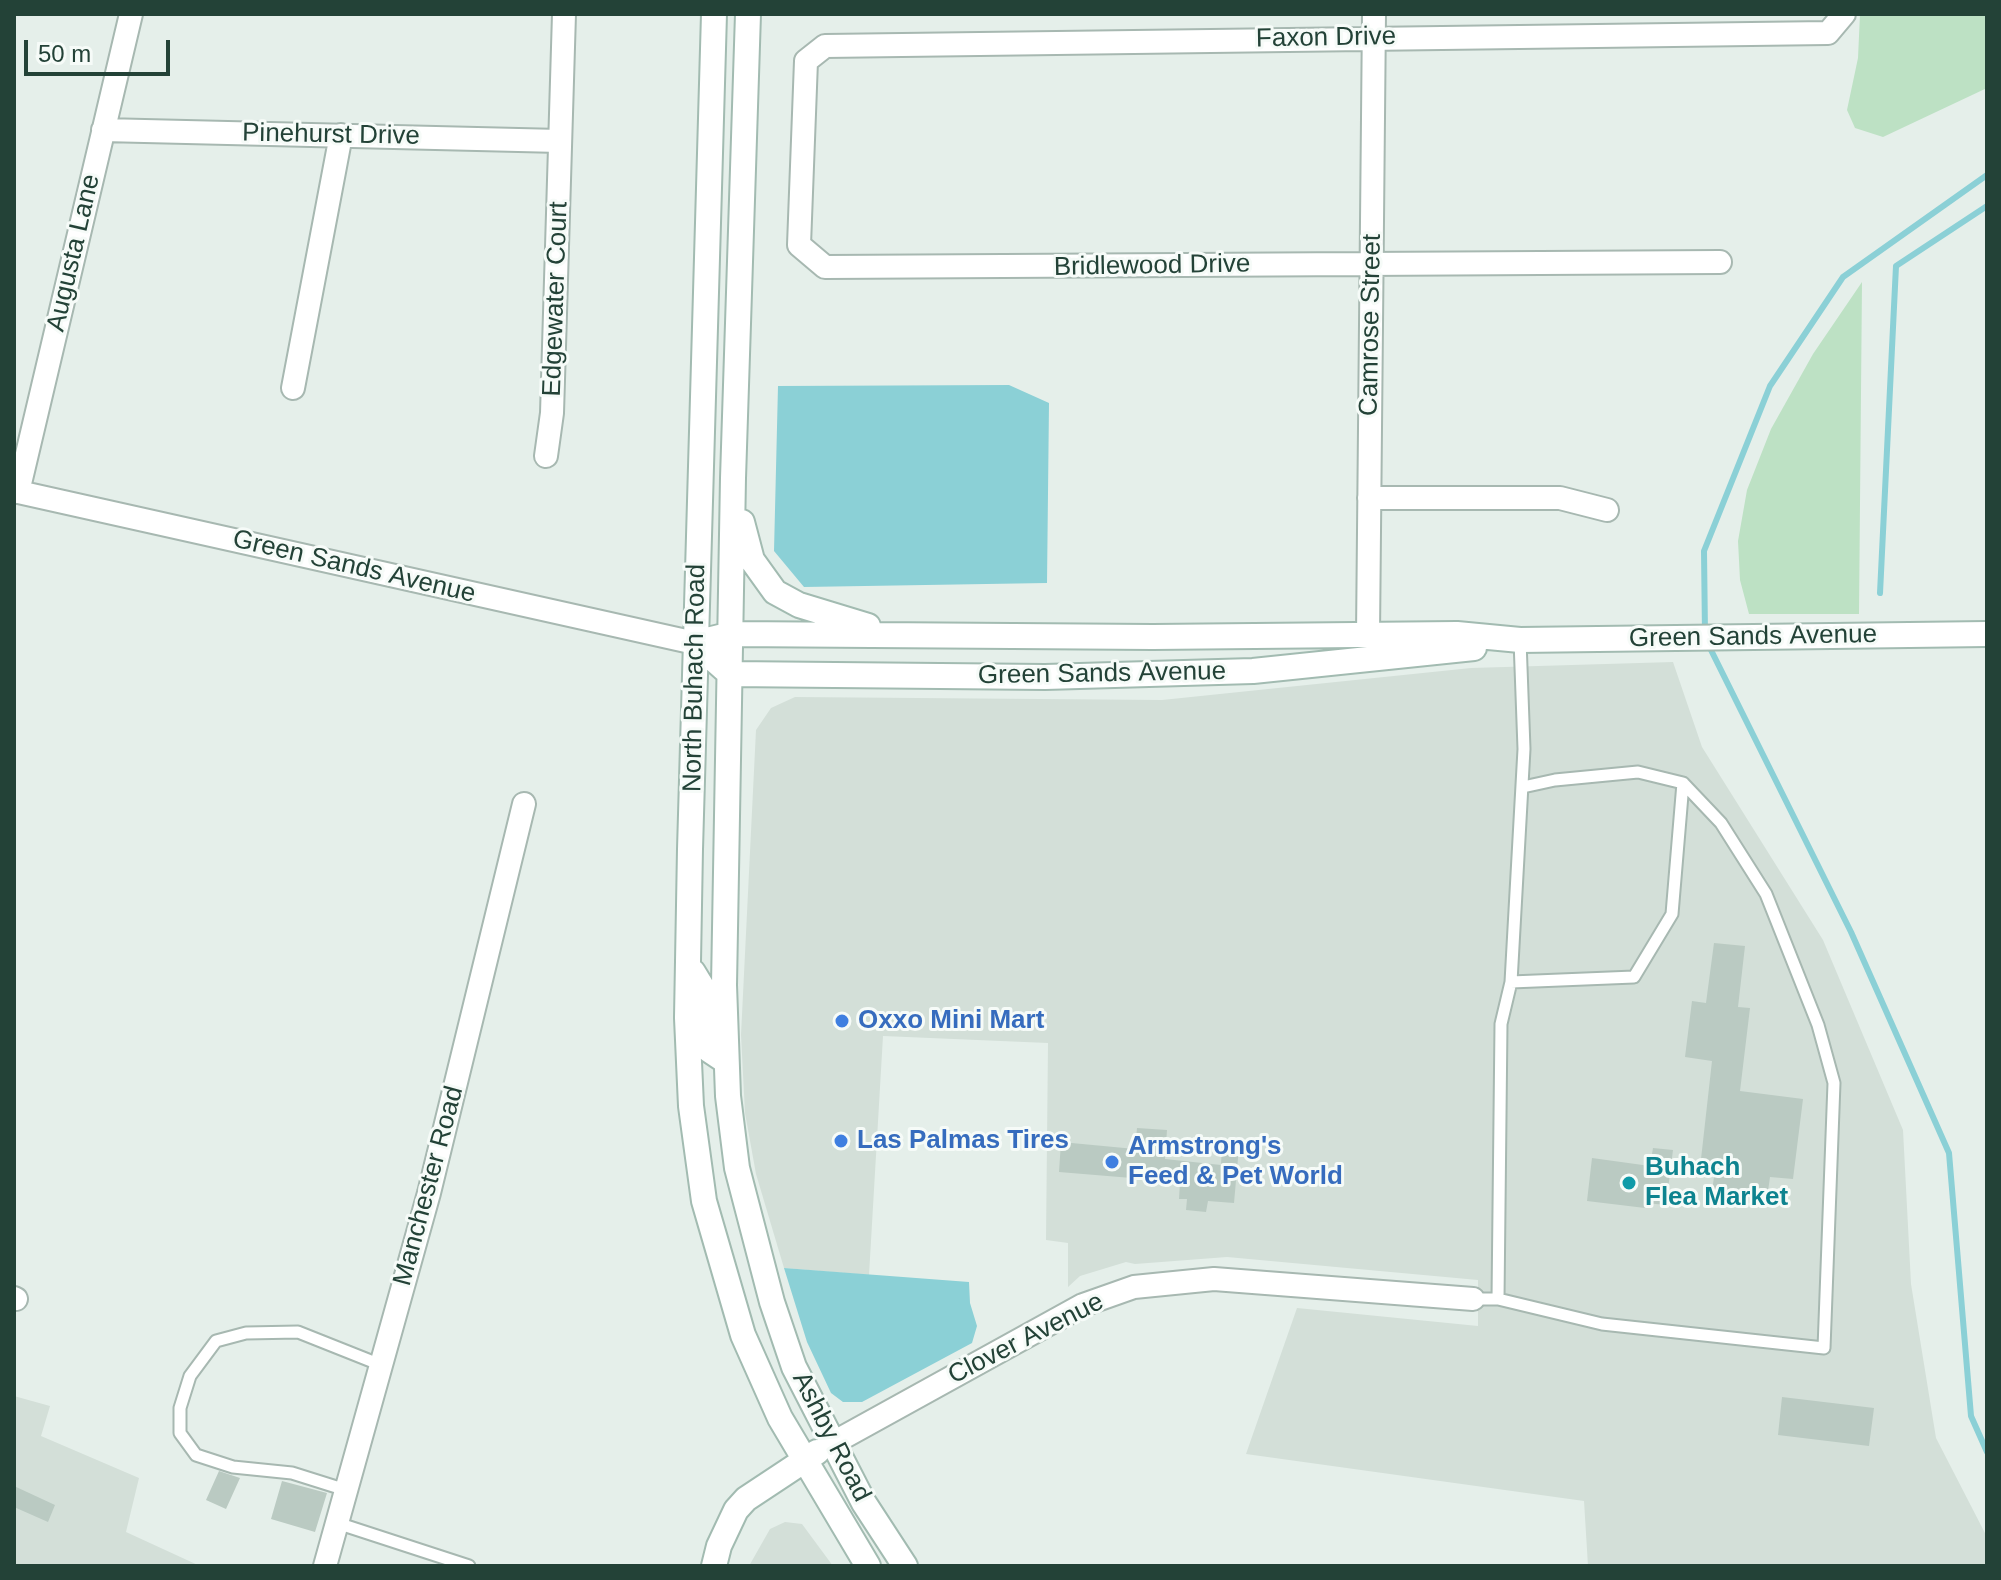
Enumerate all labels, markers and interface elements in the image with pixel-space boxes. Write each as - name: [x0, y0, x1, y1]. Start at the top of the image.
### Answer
- street label: Faxon Drive: [1256, 21, 1396, 55]
- scale bar: [28, 24, 174, 74]
- text: 50 m: [38, 40, 91, 67]
- street label: Pinehurst Drive: [242, 118, 420, 152]
- street label: Augusta Lane: [41, 171, 107, 335]
- street label: Edgewater Court: [537, 201, 575, 397]
- street label: Camrose Street: [1354, 234, 1388, 416]
- street label: Bridlewood Drive: [1053, 249, 1251, 283]
- street label: Green Sands Avenue: [230, 524, 478, 610]
- street label: North Buhach Road: [677, 564, 713, 792]
- street label: Green Sands Avenue: [1629, 619, 1877, 655]
- street label: Green Sands Avenue: [978, 656, 1226, 692]
- place label: Oxxo Mini Mart: [858, 1005, 1044, 1037]
- marker: Oxxo Mini Mart: [833, 1012, 851, 1030]
- street label: Manchester Road: [387, 1083, 471, 1289]
- place label: Las Palmas Tires: [857, 1125, 1069, 1157]
- place label: Armstrong's Feed & Pet World: [1128, 1131, 1343, 1192]
- marker: Las Palmas Tires: [832, 1132, 850, 1150]
- place label: Buhach Flea Market: [1645, 1152, 1788, 1214]
- marker: Armstrong's Feed & Pet World: [1103, 1153, 1121, 1171]
- marker: Buhach Flea Market: [1620, 1174, 1638, 1192]
- street label: Clover Avenue: [943, 1286, 1109, 1392]
- street label: Ashby Road: [785, 1367, 877, 1507]

